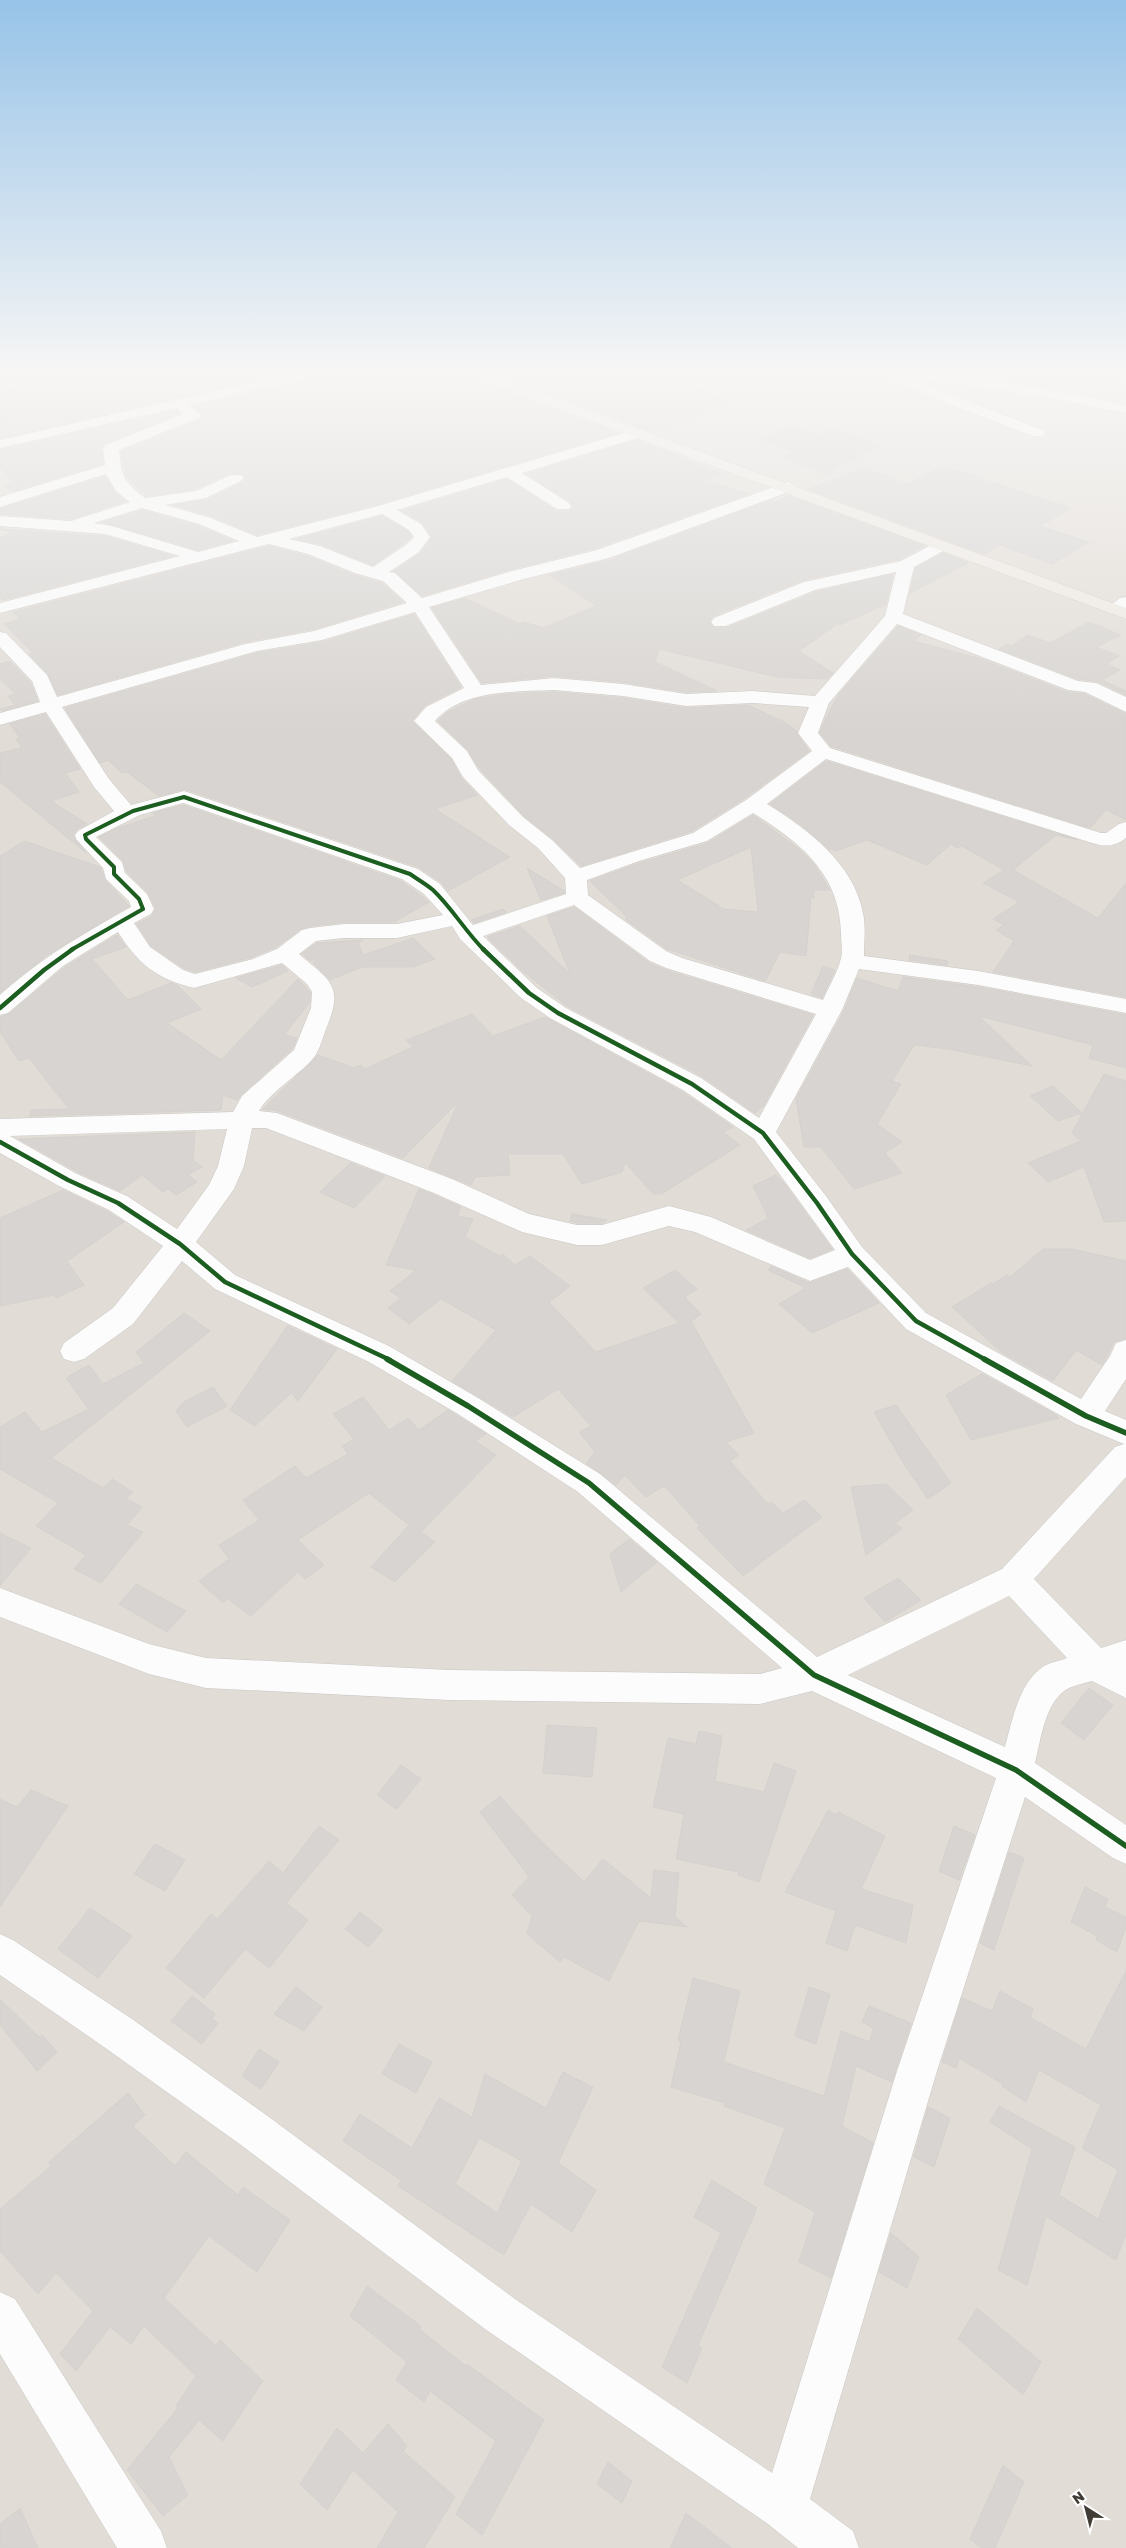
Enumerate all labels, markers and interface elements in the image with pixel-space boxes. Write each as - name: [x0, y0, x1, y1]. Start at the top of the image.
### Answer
- north arrow: [1061, 2483, 1111, 2533]
- text: N: [1069, 2487, 1087, 2507]

